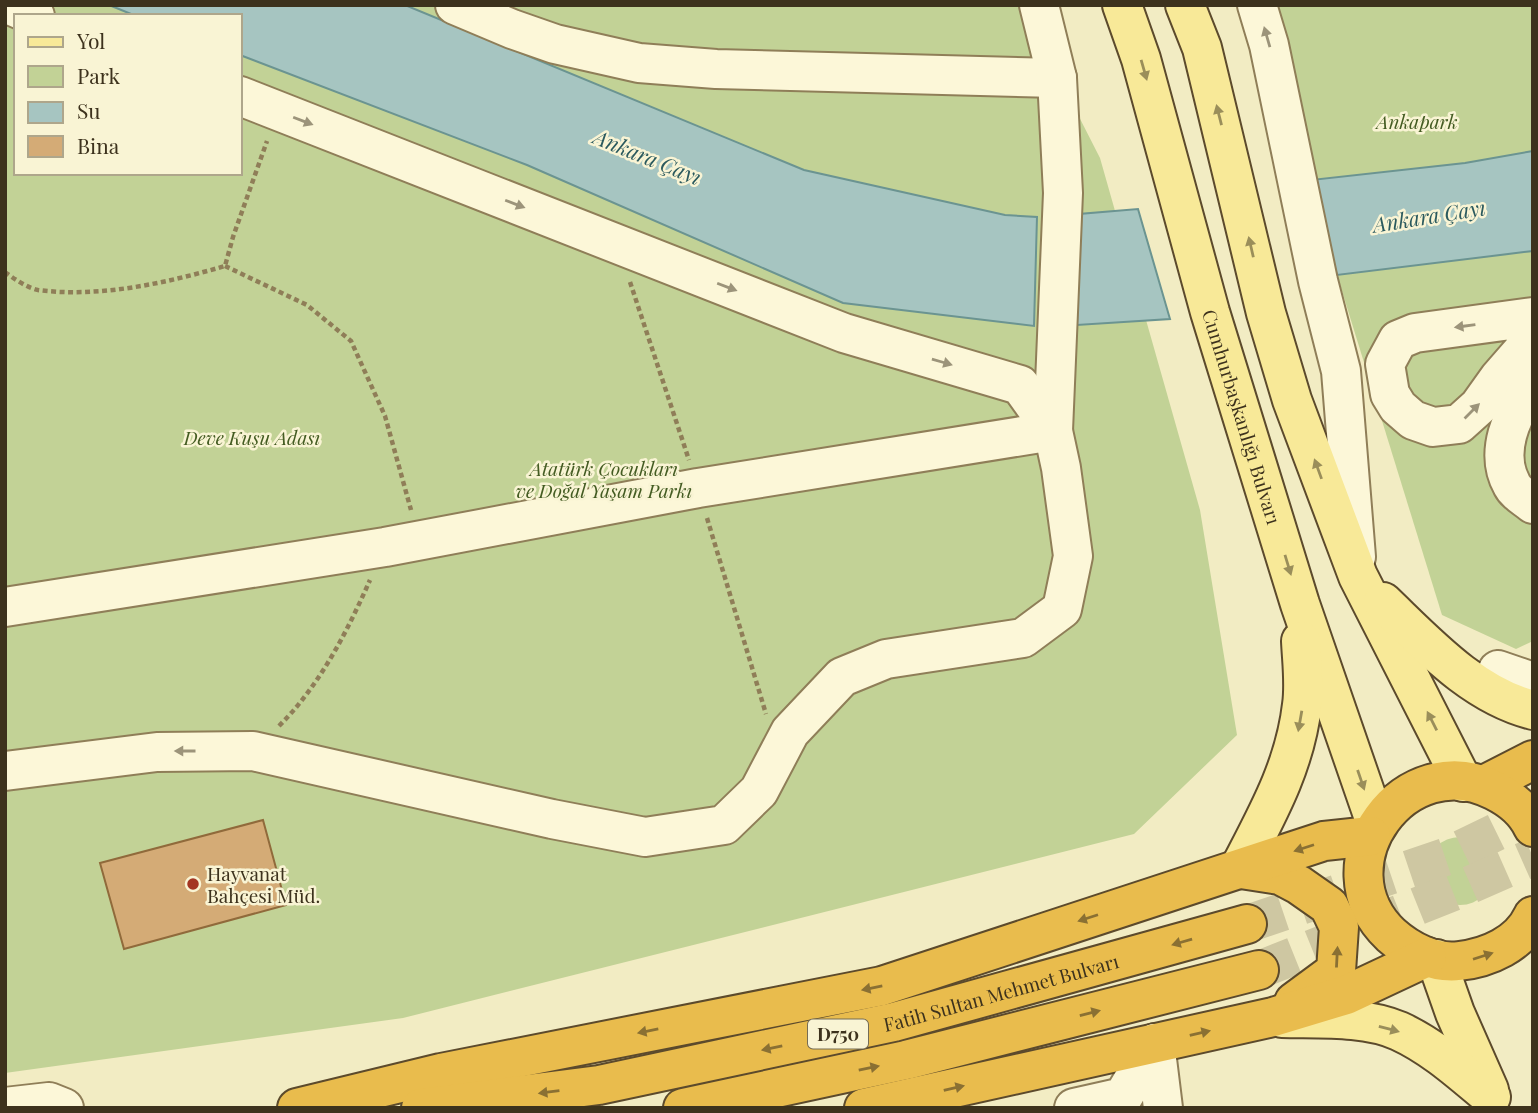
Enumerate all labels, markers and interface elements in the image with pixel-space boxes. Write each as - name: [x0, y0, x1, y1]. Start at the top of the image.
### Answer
- legend: [14, 14, 242, 175]
- text: Yol: [76, 26, 105, 54]
- one-way arrow: [1261, 26, 1271, 47]
- one-way arrow: [1140, 59, 1150, 80]
- text: Park: [77, 61, 121, 89]
- text: Su: [77, 96, 101, 124]
- one-way arrow: [1213, 104, 1224, 126]
- park label: Ankapark: [1375, 108, 1458, 134]
- one-way arrow: [293, 116, 314, 127]
- water label: Ankara Çayı: [588, 121, 706, 190]
- text: Bina: [77, 131, 120, 159]
- water label: Ankara Çayı: [1369, 192, 1487, 238]
- one-way arrow: [505, 199, 526, 210]
- one-way arrow: [1245, 236, 1256, 258]
- one-way arrow: [716, 282, 737, 293]
- street label: Cumhurbaşkanlığı Bulvarı: [1197, 306, 1288, 528]
- one-way arrow: [1454, 321, 1476, 332]
- one-way arrow: [931, 358, 952, 368]
- one-way arrow: [1464, 403, 1481, 420]
- park label: Deve Kuşu Adası: [183, 424, 320, 450]
- park label: Atatürk Çocukları ve Doğal Yaşam Parkı: [516, 455, 692, 503]
- one-way arrow: [1312, 459, 1323, 480]
- one-way arrow: [1283, 555, 1293, 576]
- one-way arrow: [1294, 710, 1305, 732]
- one-way arrow: [1426, 711, 1437, 731]
- one-way arrow: [173, 746, 195, 757]
- one-way arrow: [1356, 770, 1367, 791]
- one-way arrow: [1294, 843, 1315, 853]
- place label: Hayvanat Bahçesi Müd.: [207, 860, 320, 908]
- marker: Hayvanat Bahçesi Müd.: [185, 876, 201, 892]
- one-way arrow: [1078, 914, 1099, 924]
- one-way arrow: [1170, 937, 1192, 948]
- one-way arrow: [1332, 945, 1343, 967]
- street label: Fatih Sultan Mehmet Bulvarı: [881, 947, 1122, 1037]
- one-way arrow: [1472, 950, 1493, 960]
- one-way arrow: [861, 983, 883, 994]
- one-way arrow: [1079, 1007, 1101, 1018]
- road number: D750: [808, 1020, 868, 1049]
- one-way arrow: [1378, 1024, 1400, 1035]
- one-way arrow: [637, 1026, 659, 1037]
- one-way arrow: [1189, 1028, 1211, 1039]
- one-way arrow: [761, 1043, 783, 1054]
- one-way arrow: [858, 1062, 880, 1073]
- one-way arrow: [943, 1082, 965, 1093]
- one-way arrow: [537, 1086, 559, 1097]

